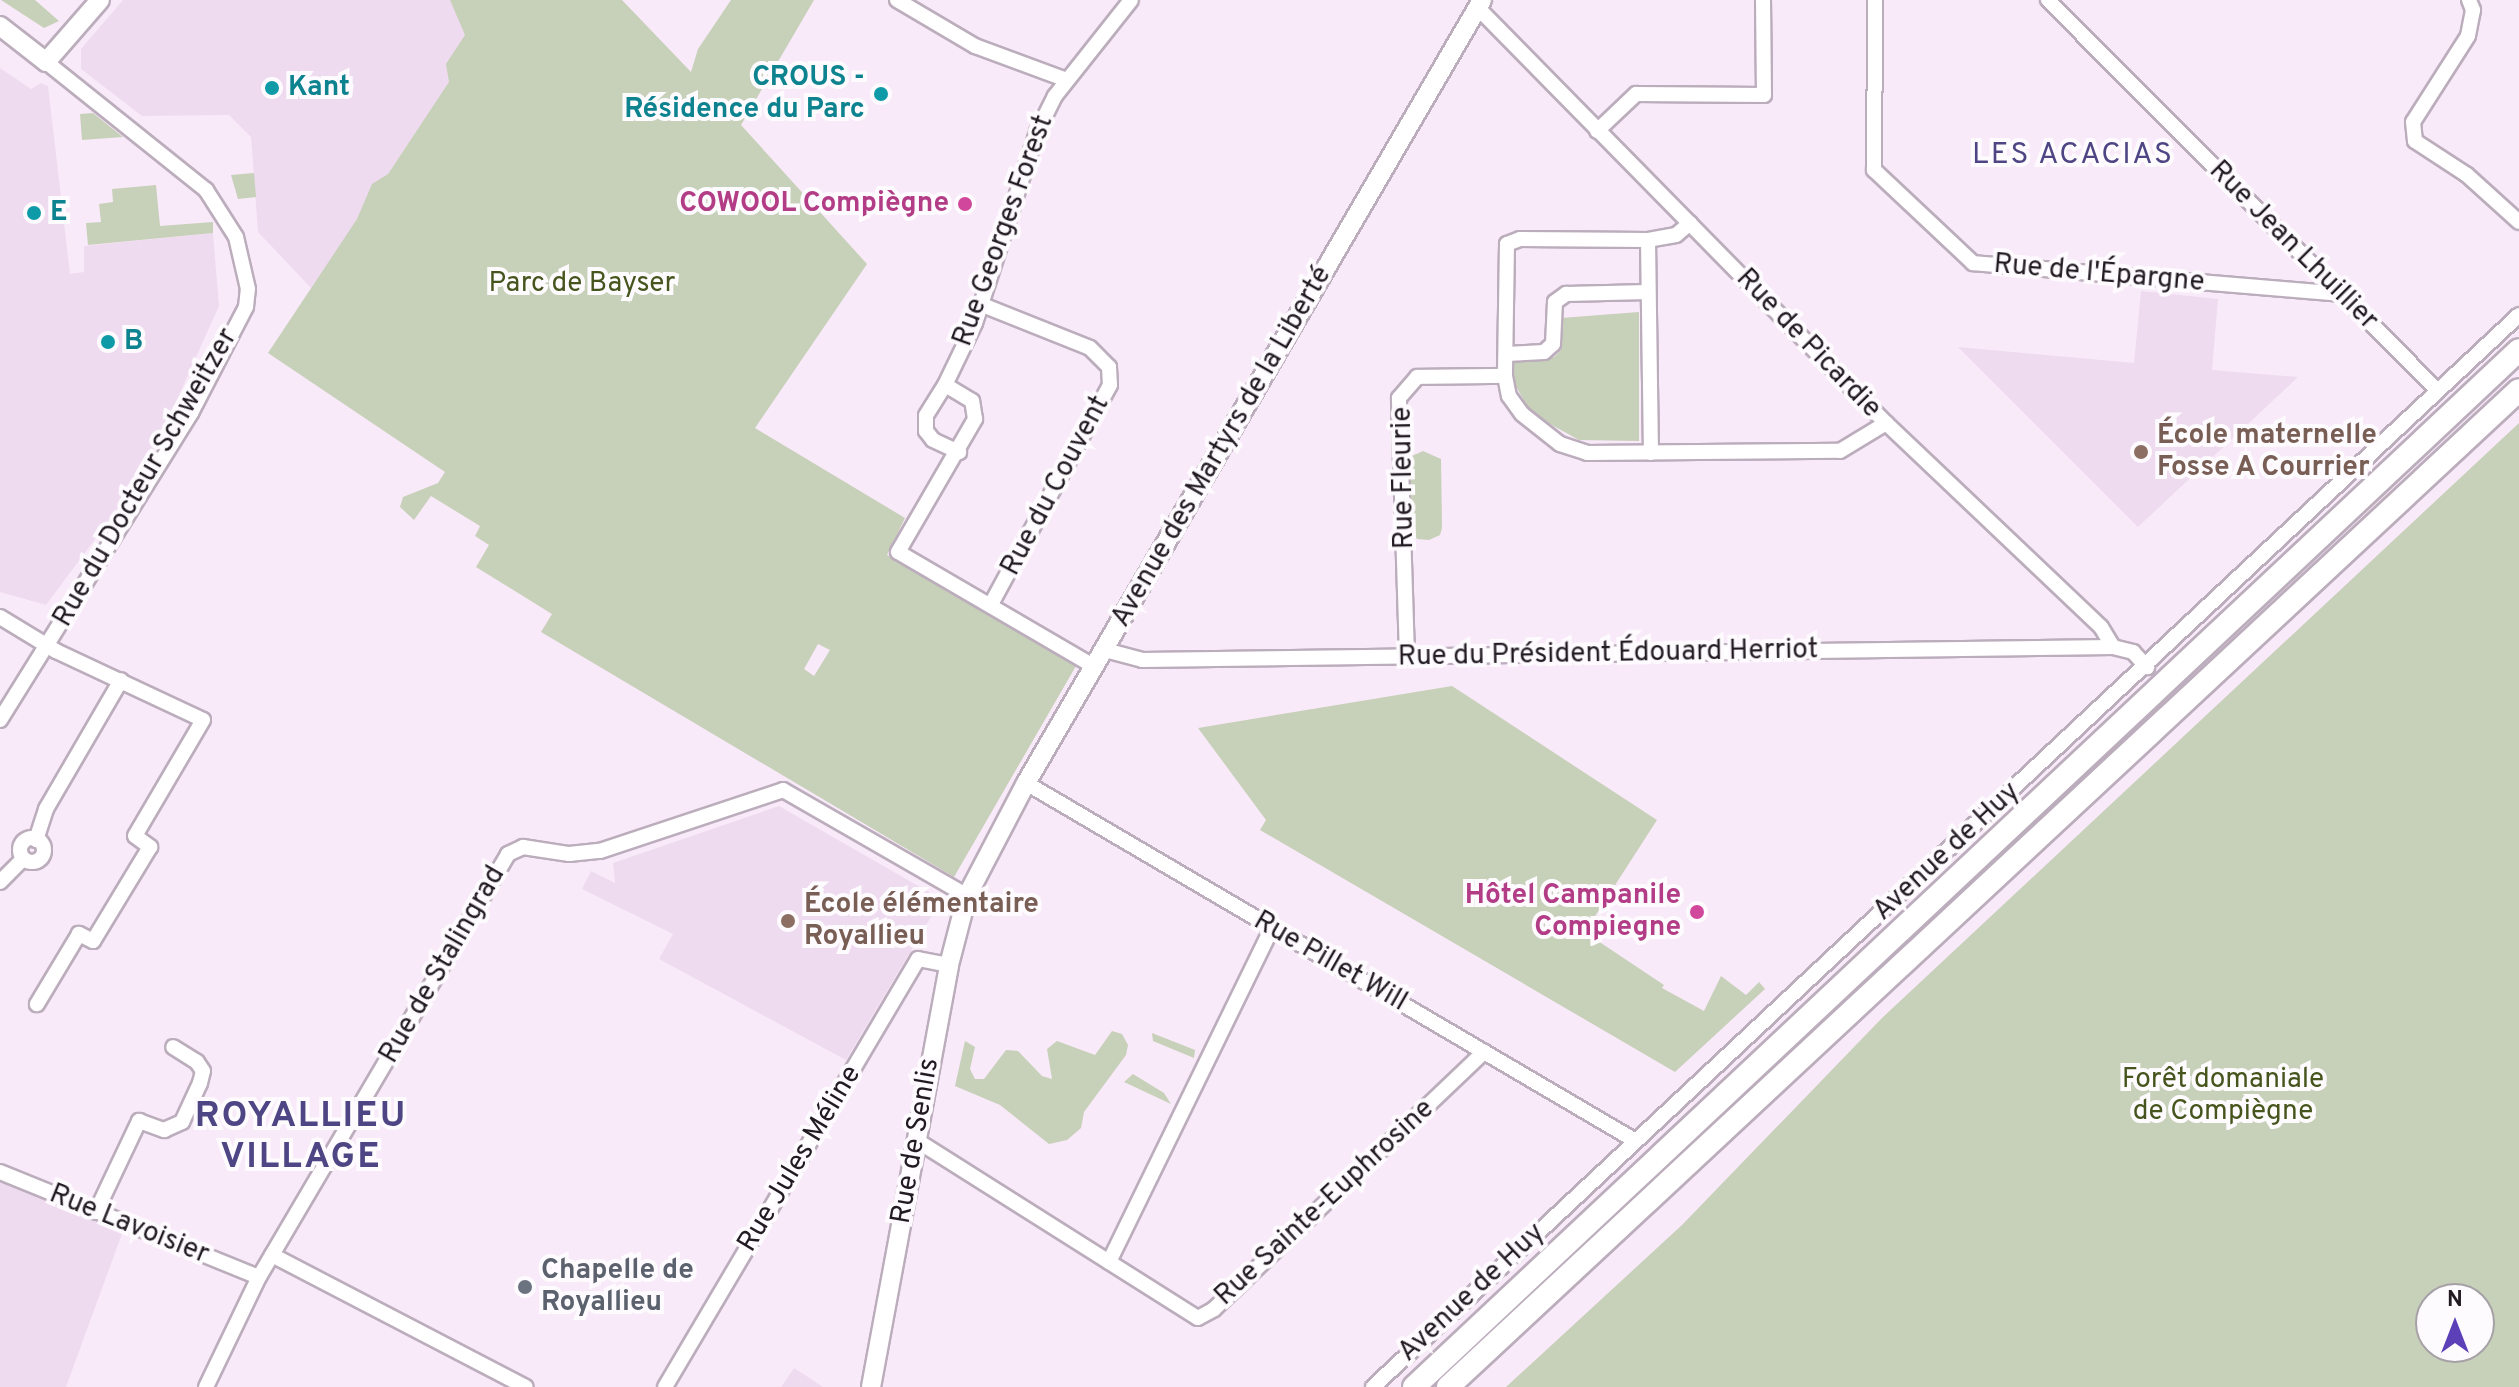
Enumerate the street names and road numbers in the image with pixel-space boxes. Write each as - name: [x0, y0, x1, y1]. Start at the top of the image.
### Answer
- street label: Rue Georges Forest: [947, 111, 1061, 351]
- street label: Rue Jean Lhuillier: [2201, 154, 2385, 338]
- street label: Rue de l'Épargne: [1992, 248, 2206, 300]
- street label: Avenue des Martyrs de la Liberté: [1105, 261, 1339, 633]
- street label: Rue de Picardie: [1728, 262, 1888, 426]
- street label: Rue du Docteur Schweitzer: [47, 323, 245, 633]
- street label: Rue du Couvent: [994, 390, 1118, 582]
- street label: Rue Fleurie: [1386, 406, 1422, 550]
- street label: Rue du Président Édouard Herriot: [1397, 634, 1819, 674]
- street label: Avenue de Huy: [1867, 776, 2027, 928]
- street label: Rue de Stalingrad: [373, 860, 513, 1070]
- street label: Rue Pillet Will: [1247, 904, 1413, 1020]
- street label: Rue de Senlis: [885, 1055, 947, 1227]
- street label: Rue Jules Méline: [731, 1060, 869, 1258]
- street label: Rue Sainte-Euphrosine: [1208, 1093, 1442, 1313]
- street label: Rue Lavoisier: [44, 1178, 214, 1272]
- street label: Avenue de Huy: [1392, 1217, 1552, 1369]

